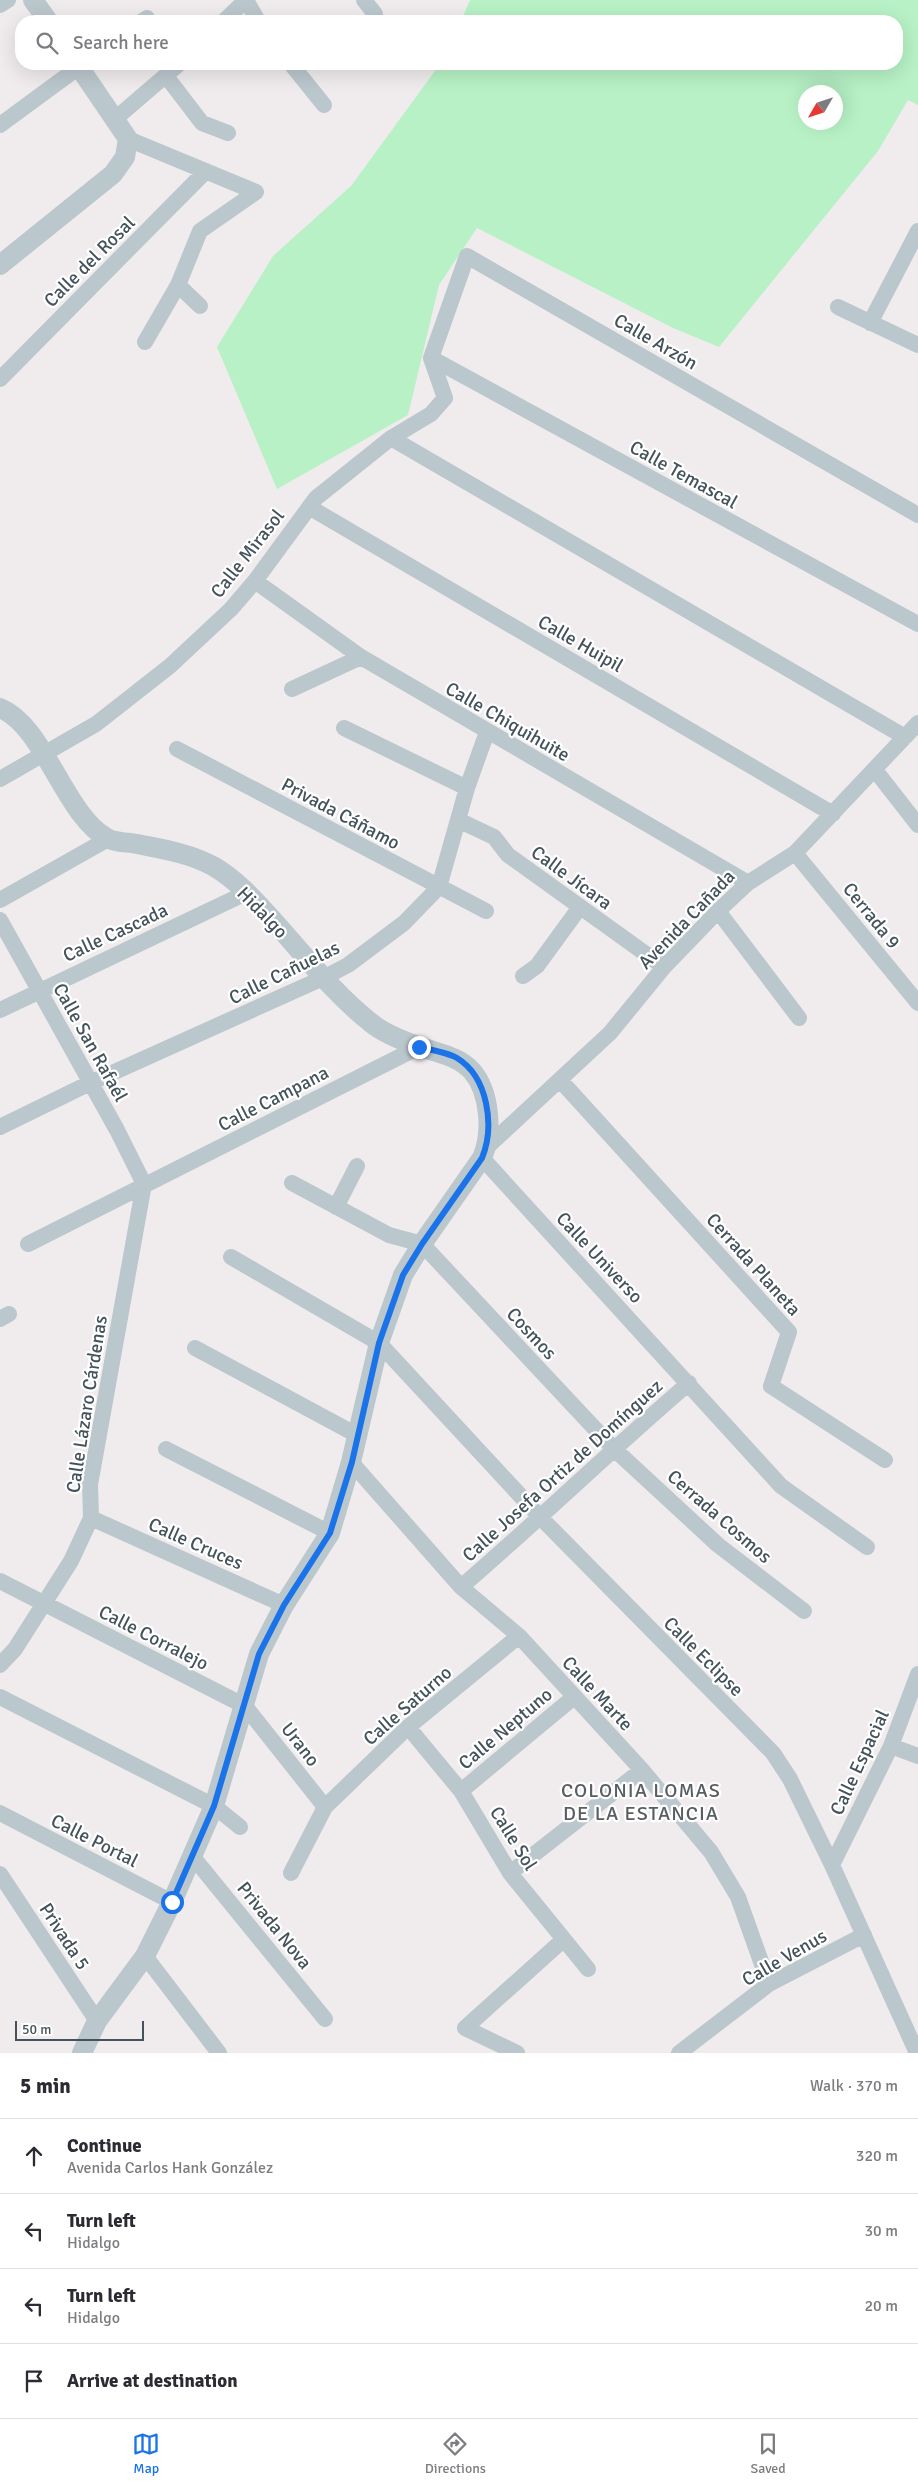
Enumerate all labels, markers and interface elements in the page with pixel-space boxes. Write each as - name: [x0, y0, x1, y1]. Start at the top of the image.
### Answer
- search box: [15, 15, 903, 70]
- icon: search: [33, 29, 61, 57]
- text: Search here: [73, 31, 169, 55]
- north arrow: [798, 85, 843, 130]
- street label: Calle del Rosal: [39, 211, 140, 312]
- street label: Calle Arzón: [609, 308, 702, 375]
- street label: Calle Temascal: [625, 435, 742, 514]
- street label: Calle Mirasol: [206, 504, 290, 603]
- street label: Calle Huipil: [534, 610, 627, 678]
- street label: Calle Chiquihuite: [441, 677, 574, 767]
- street label: Privada Cáñamo: [277, 773, 404, 855]
- street label: Calle Jícara: [526, 840, 617, 915]
- street label: Avenida Cañada: [633, 865, 740, 975]
- street label: Cerrada 9: [837, 878, 905, 954]
- street label: Hidalgo: [232, 882, 293, 944]
- street label: Calle Cascada: [59, 898, 172, 968]
- street label: Calle Cañuelas: [225, 936, 344, 1010]
- street label: Calle San Rafaél: [48, 979, 133, 1106]
- route end: [408, 1036, 431, 1059]
- street label: Calle Campana: [214, 1061, 333, 1137]
- street label: Calle Universo: [551, 1207, 648, 1309]
- street label: Cerrada Planeta: [701, 1208, 806, 1321]
- street label: Cosmos: [501, 1303, 561, 1365]
- street label: Calle Lázaro Cárdenas: [61, 1314, 113, 1495]
- street label: Calle Josefa Ortiz de Domínguez: [458, 1374, 668, 1567]
- street label: Cerrada Cosmos: [662, 1465, 777, 1569]
- street label: Calle Cruces: [145, 1512, 247, 1575]
- street label: Calle Corralejo: [95, 1600, 213, 1676]
- street label: Calle Eclipse: [658, 1612, 748, 1702]
- street label: Calle Marte: [557, 1651, 638, 1736]
- street label: Calle Saturno: [358, 1661, 457, 1751]
- street label: Calle Neptuno: [454, 1682, 558, 1775]
- street label: Calle Espacial: [825, 1706, 895, 1819]
- street label: Urano: [276, 1718, 325, 1772]
- district label: COLONIA LOMAS DE LA ESTANCIA: [561, 1778, 721, 1826]
- street label: Calle Sol: [484, 1802, 542, 1875]
- street label: Calle Portal: [47, 1809, 142, 1873]
- street label: Privada Nova: [232, 1877, 317, 1974]
- route start: [161, 1891, 184, 1914]
- street label: Privada 5: [34, 1899, 95, 1975]
- street label: Calle Venus: [738, 1924, 831, 1992]
- scale bar: [15, 2018, 144, 2041]
- text: 50 m: [22, 2021, 51, 2038]
- text: 5 min: [20, 2073, 71, 2099]
- text: Walk · 370 m: [810, 2076, 898, 2096]
- text: Continue: [67, 2134, 142, 2158]
- icon: ahead: [20, 2142, 48, 2170]
- text: 320 m: [856, 2146, 898, 2166]
- text: Avenida Carlos Hank González: [67, 2158, 273, 2178]
- text: Turn left: [67, 2209, 136, 2233]
- icon: left: [20, 2217, 48, 2245]
- text: 30 m: [864, 2221, 898, 2241]
- text: Hidalgo: [67, 2233, 120, 2253]
- text: Turn left: [67, 2284, 136, 2308]
- icon: left: [20, 2292, 48, 2320]
- text: 20 m: [864, 2296, 898, 2316]
- text: Hidalgo: [67, 2308, 120, 2328]
- icon: arrive: [20, 2367, 48, 2395]
- text: Arrive at destination: [67, 2369, 238, 2393]
- tab: Map: [132, 2430, 160, 2477]
- tab: Directions: [425, 2430, 486, 2477]
- tab: Saved: [750, 2430, 786, 2477]

